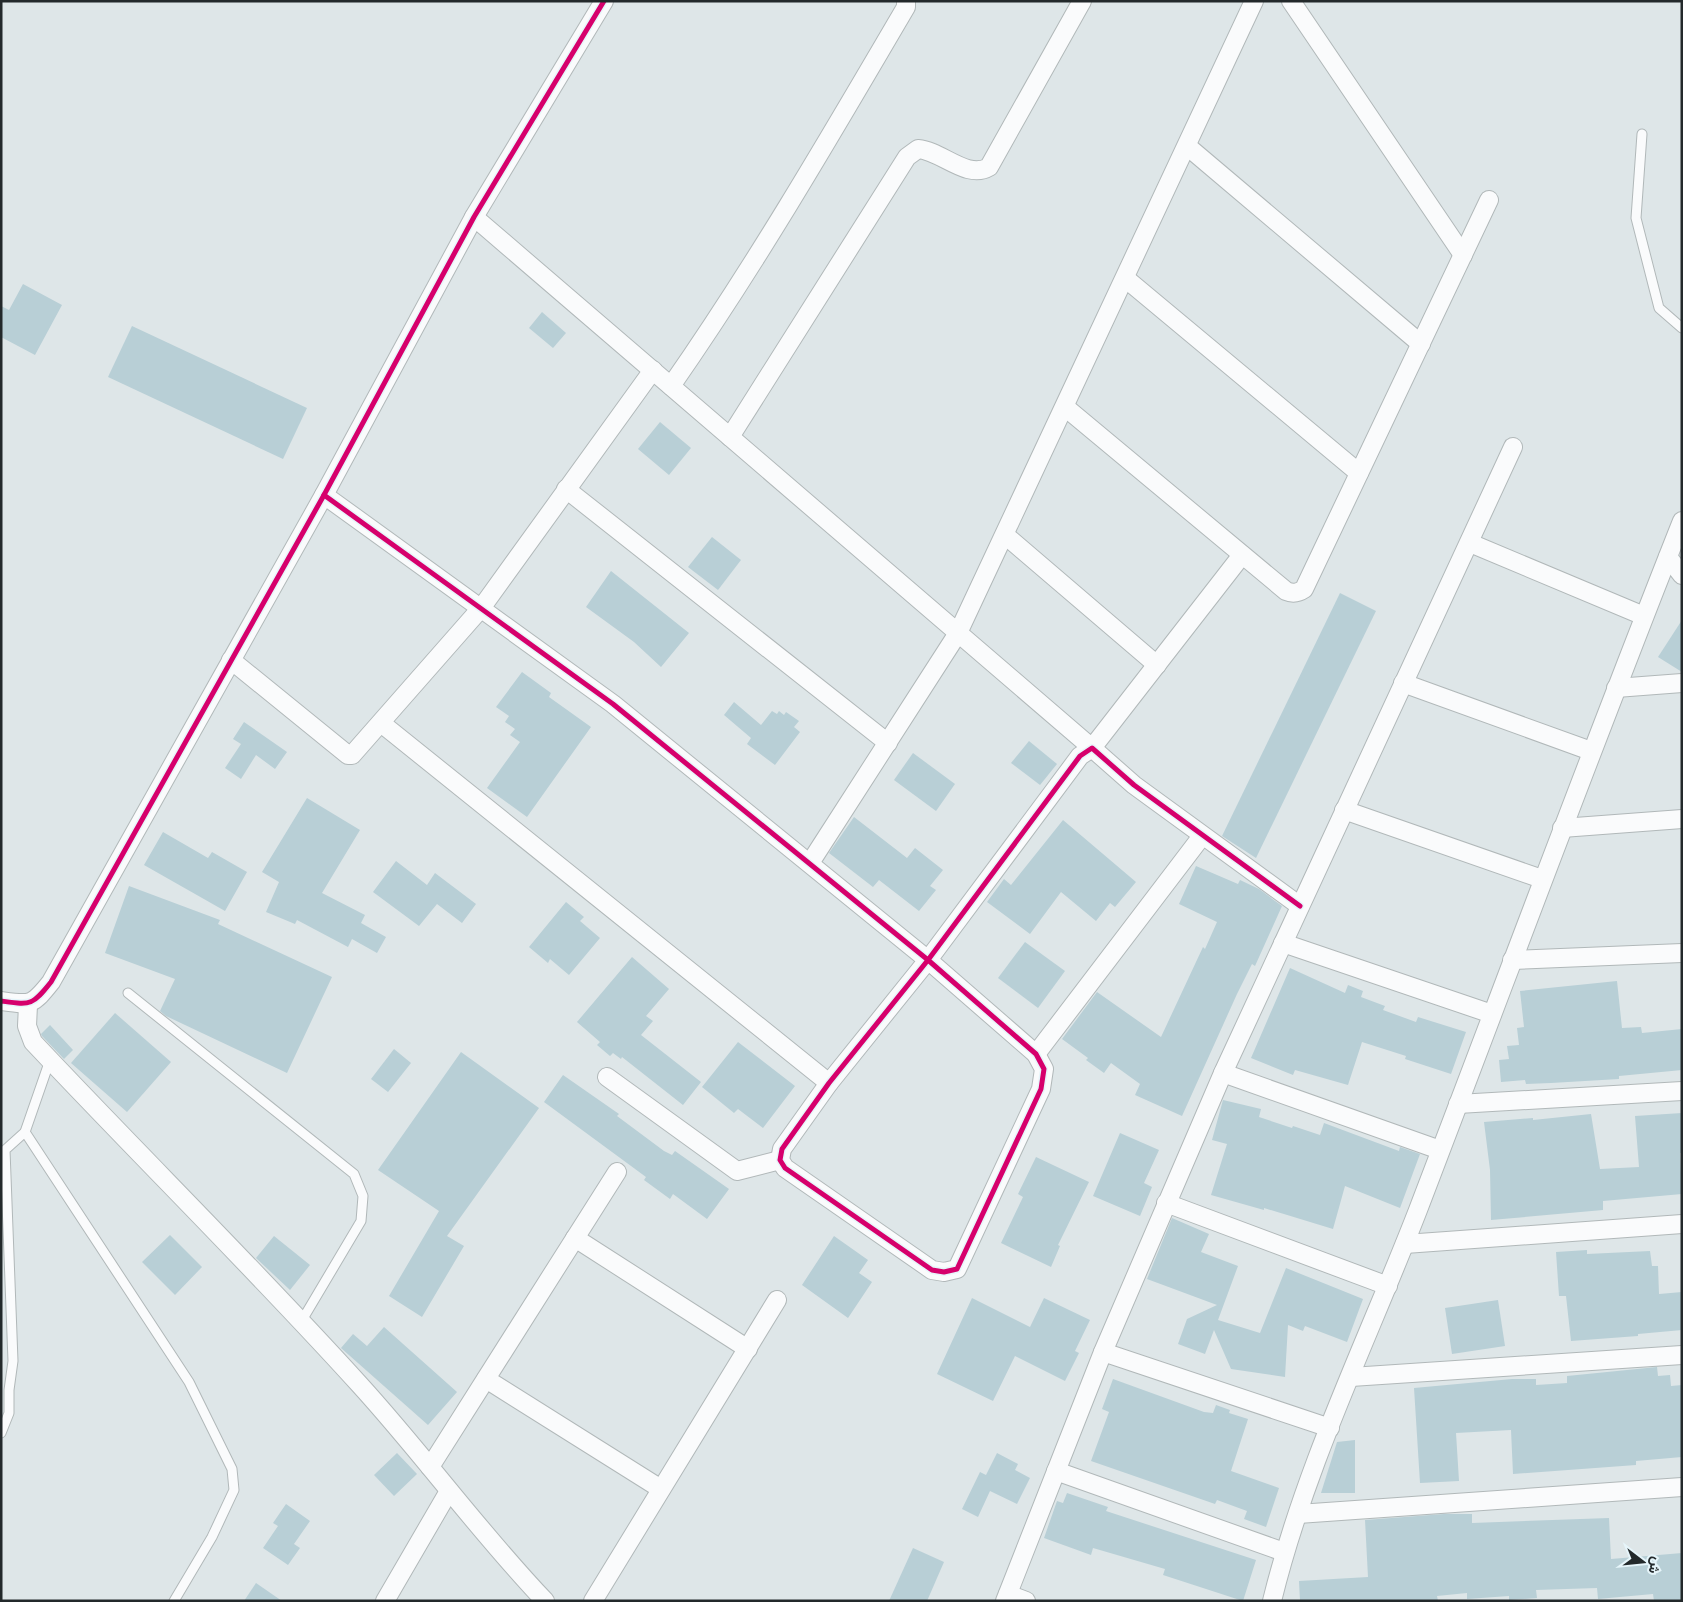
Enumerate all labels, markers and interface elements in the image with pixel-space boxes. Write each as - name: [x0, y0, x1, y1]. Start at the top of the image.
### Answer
- north arrow: [1618, 1537, 1668, 1587]
- text: ش: [1644, 1555, 1666, 1576]

